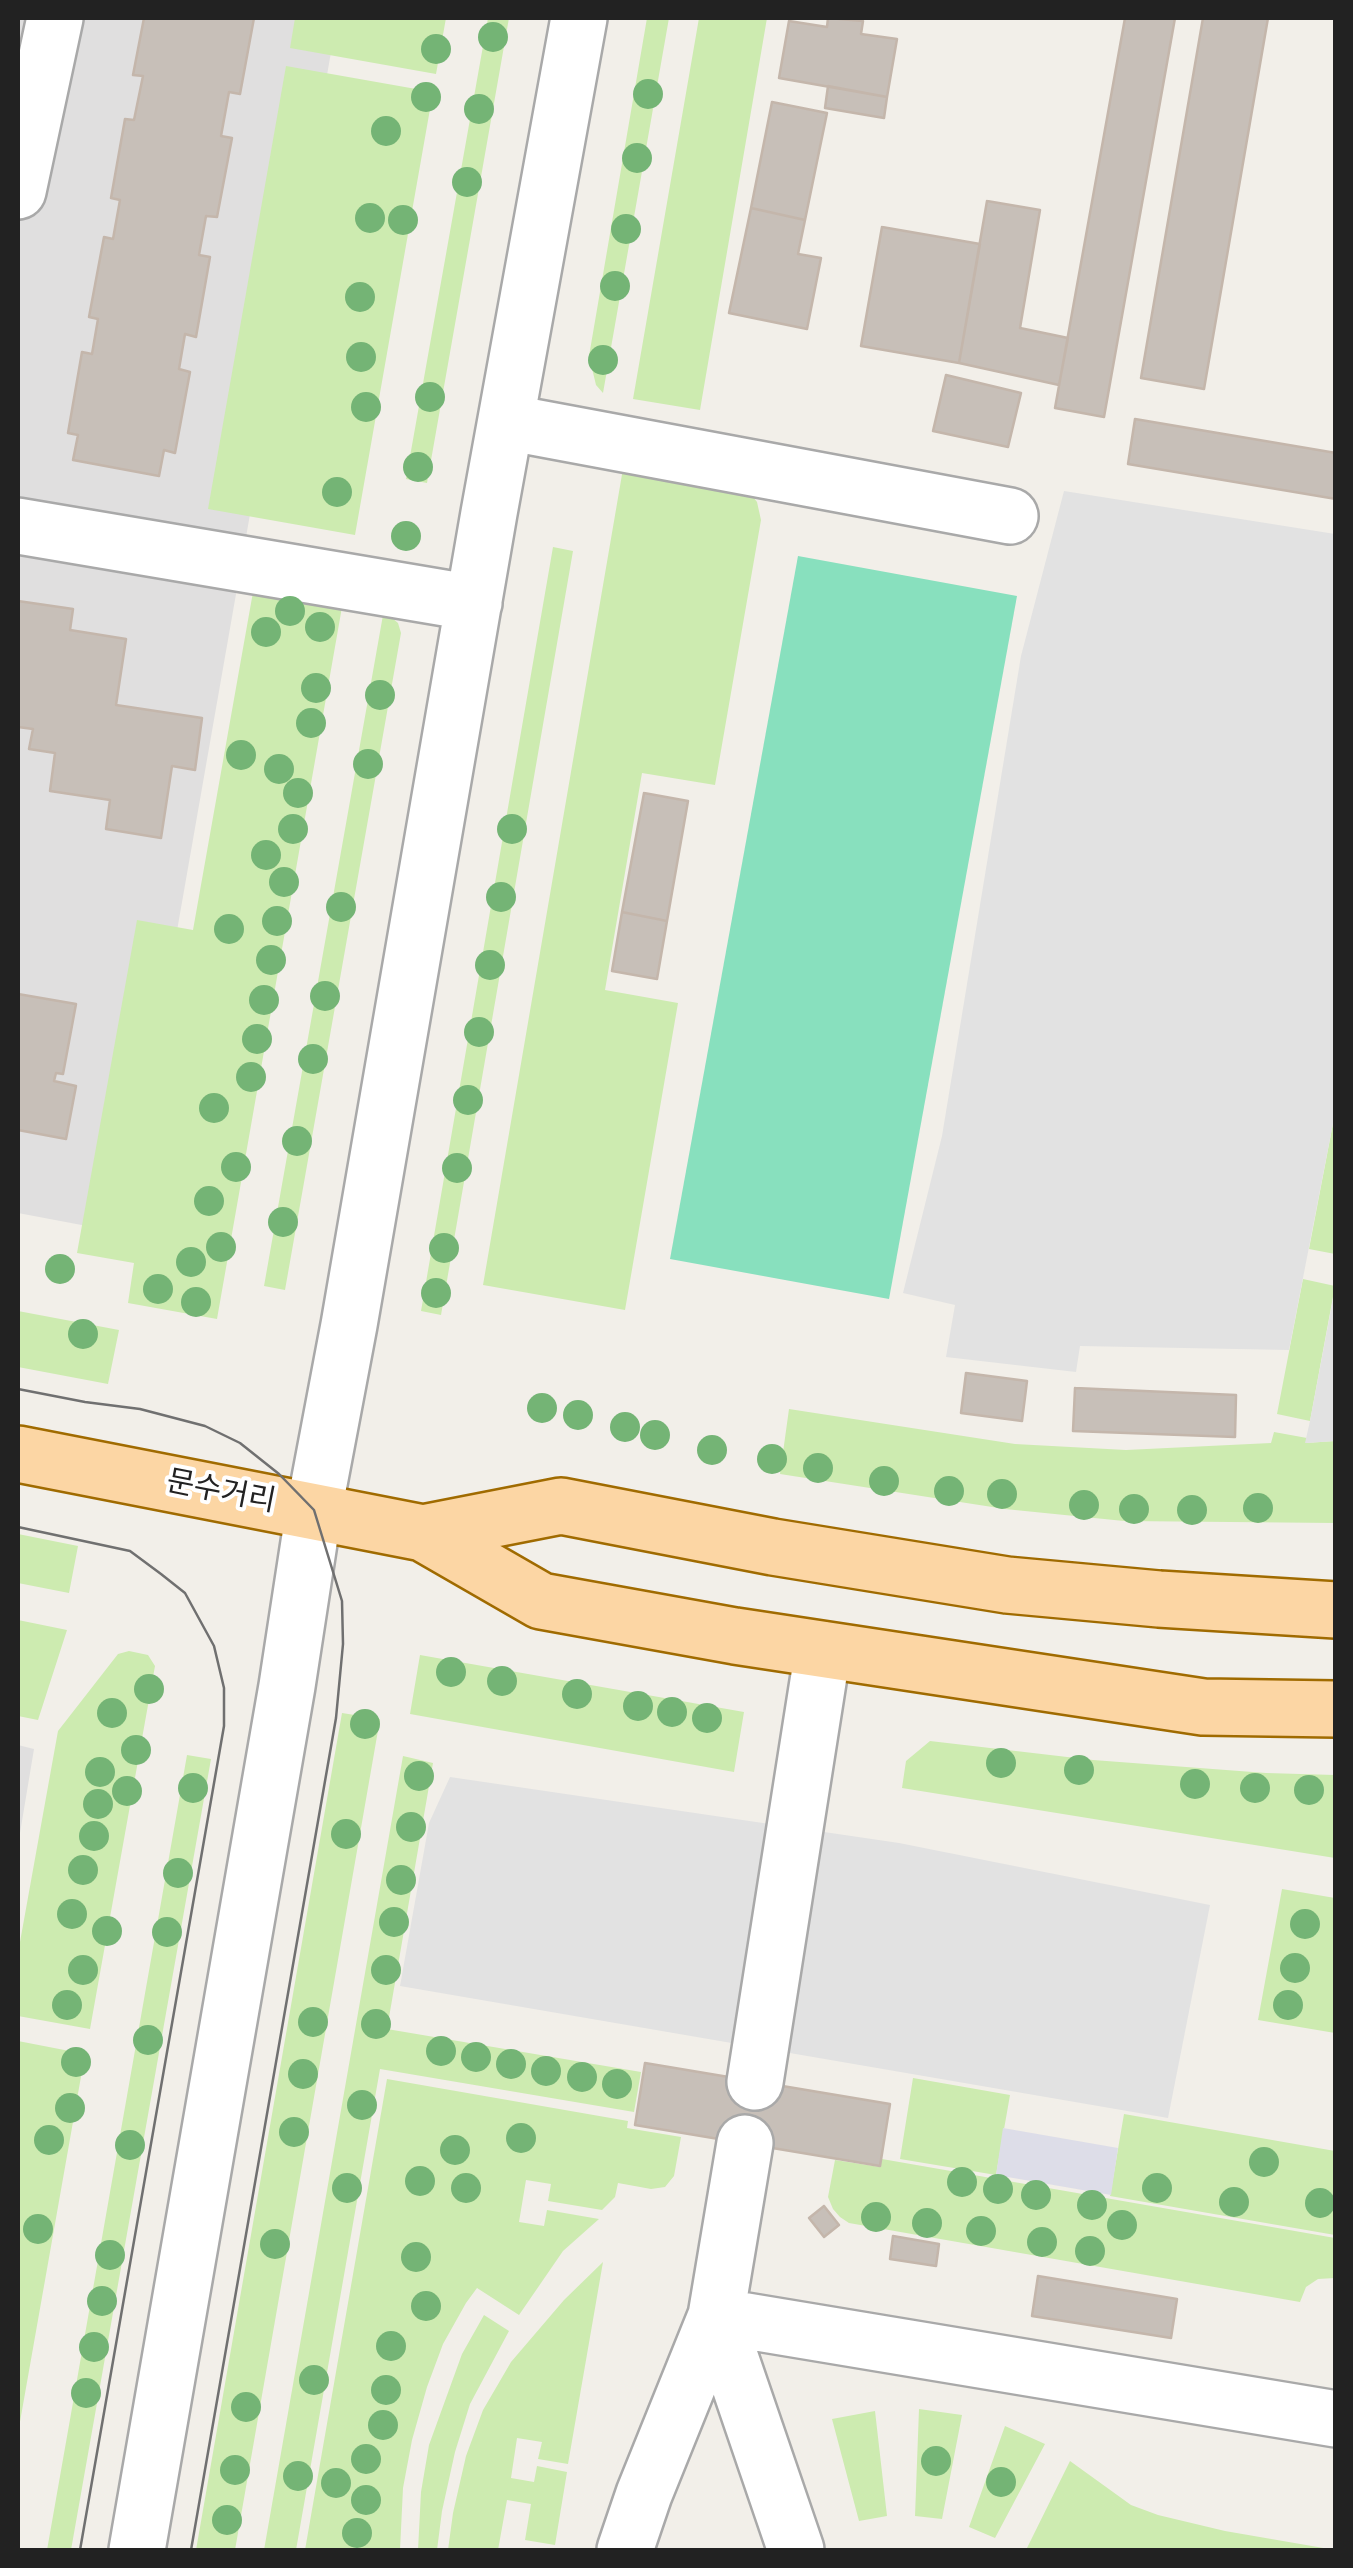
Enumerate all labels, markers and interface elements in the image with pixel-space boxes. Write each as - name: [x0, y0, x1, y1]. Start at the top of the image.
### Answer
- street label: 문수거리: [163, 1464, 279, 1520]

